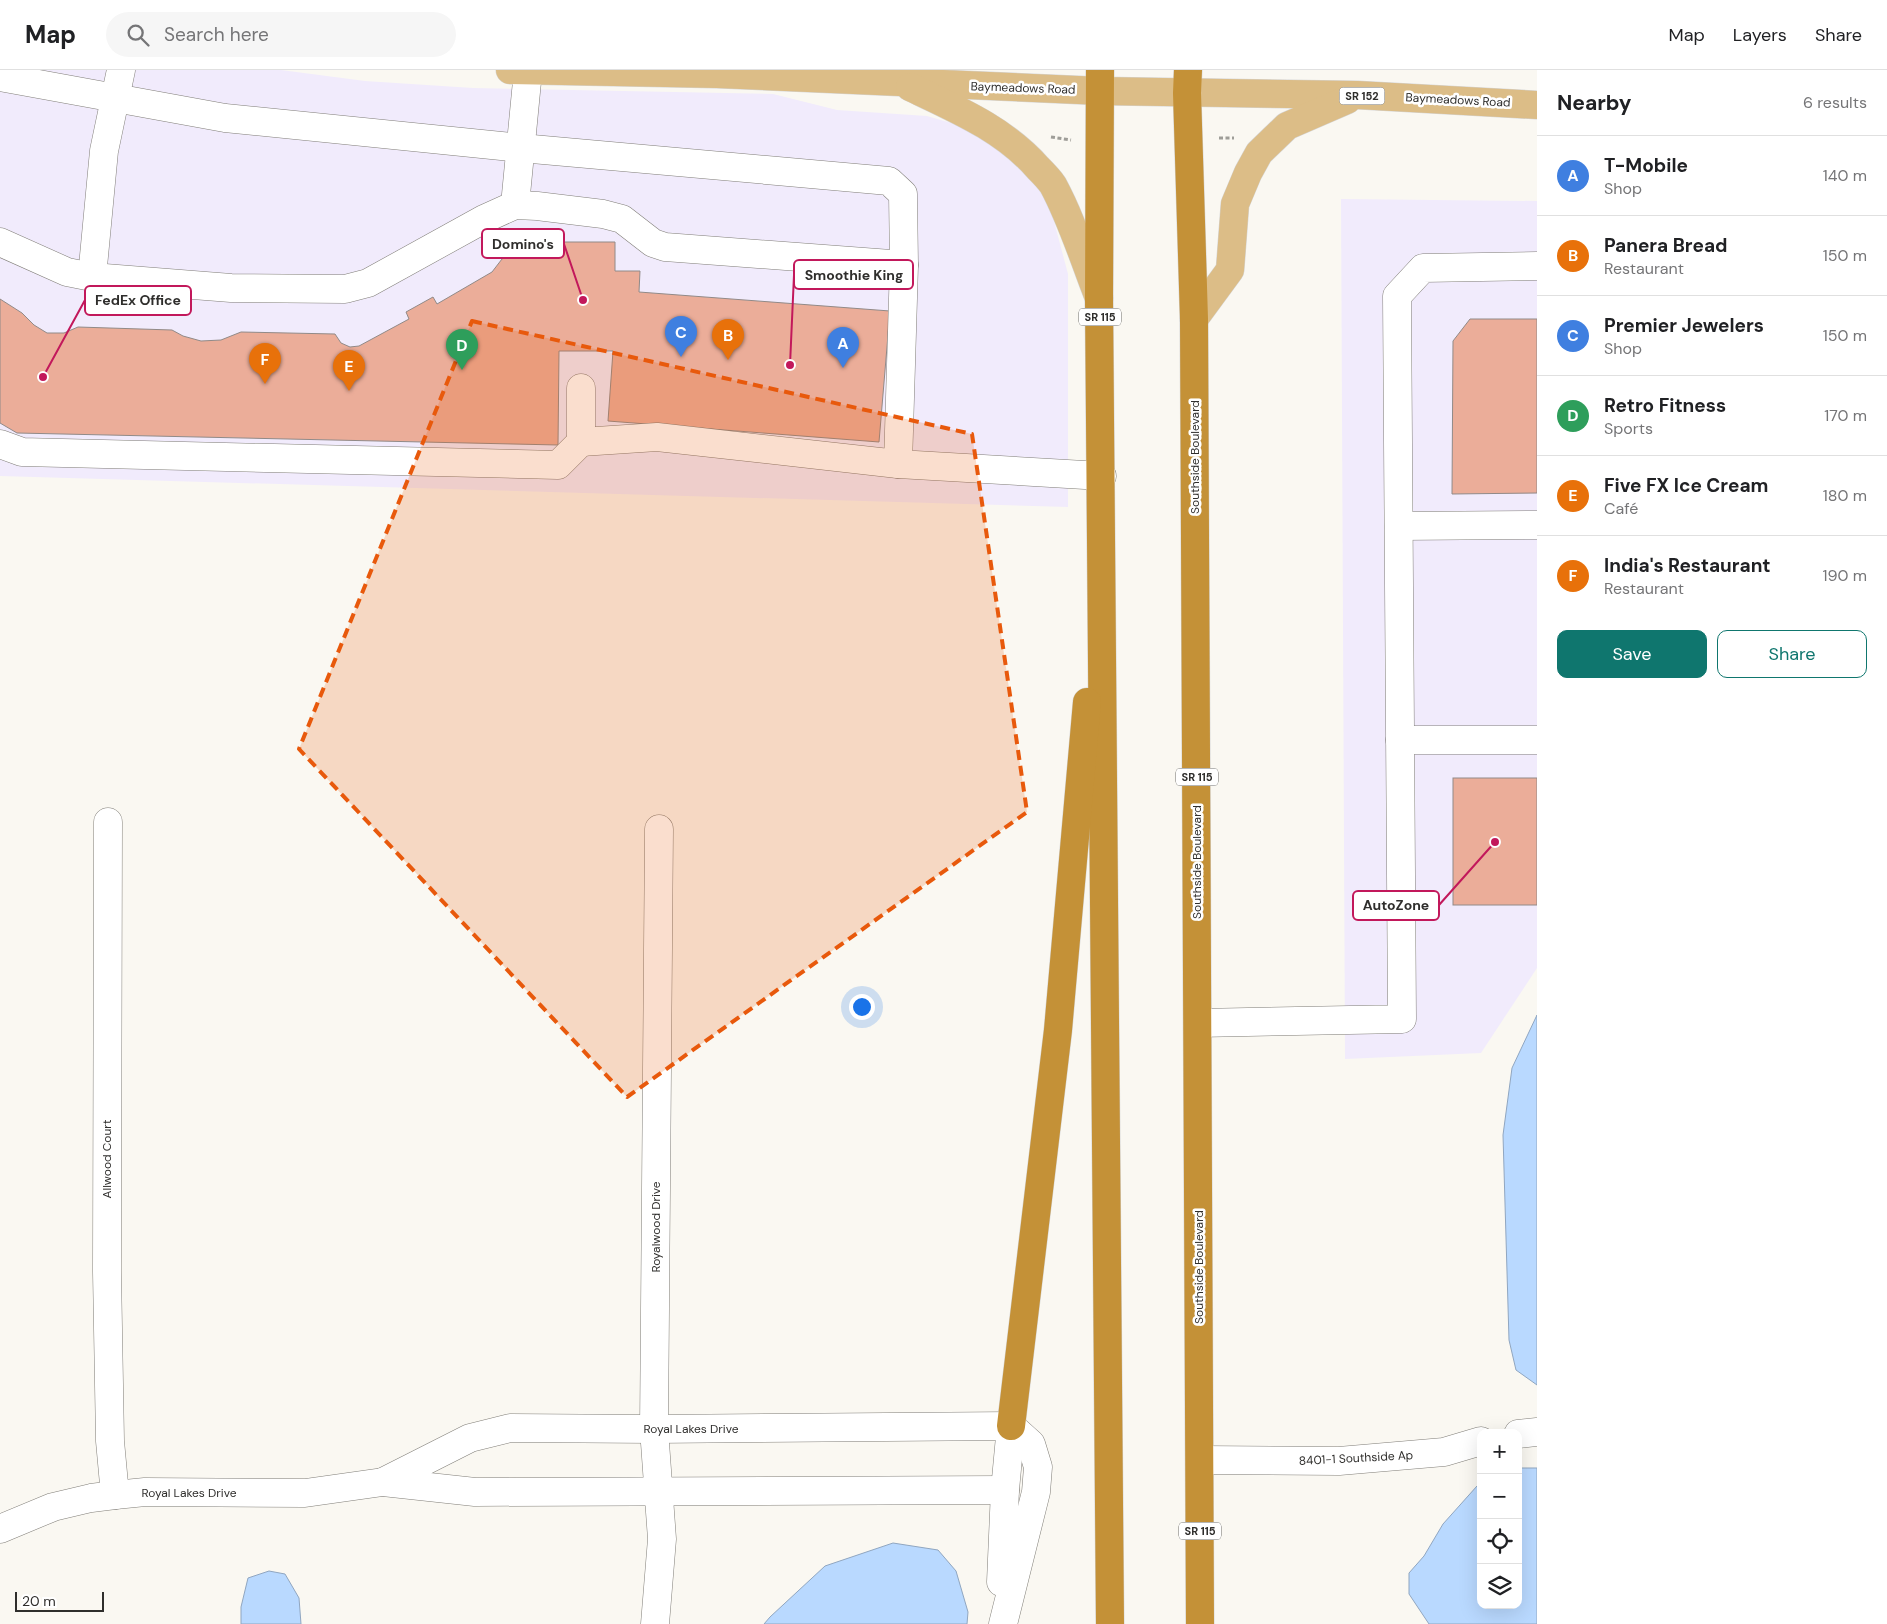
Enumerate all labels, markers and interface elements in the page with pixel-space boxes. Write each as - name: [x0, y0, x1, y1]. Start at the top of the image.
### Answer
- search box: [106, 12, 456, 57]
- text: Map: [25, 19, 76, 50]
- icon: search: [124, 21, 152, 49]
- text: Search here: [164, 22, 269, 47]
- text: Map: [1669, 23, 1705, 47]
- text: Layers: [1733, 23, 1787, 47]
- text: Share: [1815, 23, 1862, 47]
- street label: Baymeadows Road: [970, 78, 1076, 98]
- road number: SR 152: [1340, 88, 1384, 104]
- street label: Baymeadows Road: [1405, 89, 1511, 111]
- text: Nearby: [1557, 89, 1631, 117]
- text: 6 results: [1803, 92, 1867, 113]
- text: T-Mobile: [1604, 153, 1688, 178]
- text: A: [1567, 165, 1579, 186]
- text: 140 m: [1823, 165, 1867, 186]
- text: Shop: [1604, 178, 1642, 199]
- callout: Domino's: [482, 229, 564, 258]
- text: Panera Bread: [1604, 233, 1727, 258]
- text: Domino's: [492, 235, 554, 253]
- text: B: [1568, 245, 1578, 266]
- text: 150 m: [1823, 245, 1867, 266]
- text: Restaurant: [1604, 258, 1684, 279]
- callout: Smoothie King: [794, 260, 913, 289]
- text: Smoothie King: [805, 266, 903, 284]
- callout: FedEx Office: [85, 286, 191, 315]
- text: FedEx Office: [95, 291, 181, 309]
- road number: SR 115: [1079, 308, 1121, 326]
- text: Premier Jewelers: [1604, 313, 1764, 338]
- pin: C: [665, 316, 697, 357]
- pin: B: [712, 319, 744, 360]
- text: C: [1567, 325, 1579, 346]
- text: 150 m: [1823, 325, 1867, 346]
- pin: A: [827, 327, 859, 368]
- pin: D: [446, 329, 478, 370]
- text: Shop: [1604, 338, 1642, 359]
- pin: F: [249, 343, 281, 384]
- pin: E: [333, 350, 365, 391]
- text: Retro Fitness: [1604, 393, 1726, 418]
- street label: Southside Boulevard: [1187, 400, 1203, 514]
- text: D: [1567, 405, 1579, 426]
- text: 170 m: [1824, 405, 1867, 426]
- text: Sports: [1604, 418, 1653, 439]
- text: Five FX Ice Cream: [1604, 473, 1768, 498]
- text: E: [1568, 485, 1578, 506]
- text: 180 m: [1823, 485, 1867, 506]
- text: Café: [1604, 498, 1638, 519]
- text: India's Restaurant: [1604, 553, 1771, 578]
- text: F: [1569, 565, 1577, 586]
- text: 190 m: [1823, 565, 1867, 586]
- text: Restaurant: [1604, 578, 1684, 599]
- button: Save: [1557, 630, 1707, 678]
- button: Share: [1717, 630, 1867, 678]
- road number: SR 115: [1176, 769, 1218, 786]
- street label: Southside Boulevard: [1189, 805, 1205, 919]
- callout: AutoZone: [1353, 891, 1439, 920]
- text: AutoZone: [1363, 896, 1429, 914]
- your location: [849, 994, 875, 1020]
- street label: Allwood Court: [99, 1119, 115, 1198]
- street label: Royalwood Drive: [648, 1181, 664, 1273]
- street label: Southside Boulevard: [1191, 1210, 1207, 1324]
- street label: Royal Lakes Drive: [643, 1421, 739, 1437]
- map controls: [1477, 1429, 1522, 1609]
- button: +: [1477, 1429, 1522, 1474]
- street label: 8401-1 Southside Ap: [1298, 1447, 1414, 1469]
- button: −: [1477, 1474, 1522, 1519]
- street label: Royal Lakes Drive: [141, 1485, 237, 1501]
- button: locate: [1477, 1519, 1522, 1564]
- road number: SR 115: [1179, 1522, 1221, 1540]
- button: layers: [1477, 1564, 1522, 1609]
- scale bar: [15, 1589, 104, 1612]
- text: 20 m: [22, 1592, 56, 1610]

